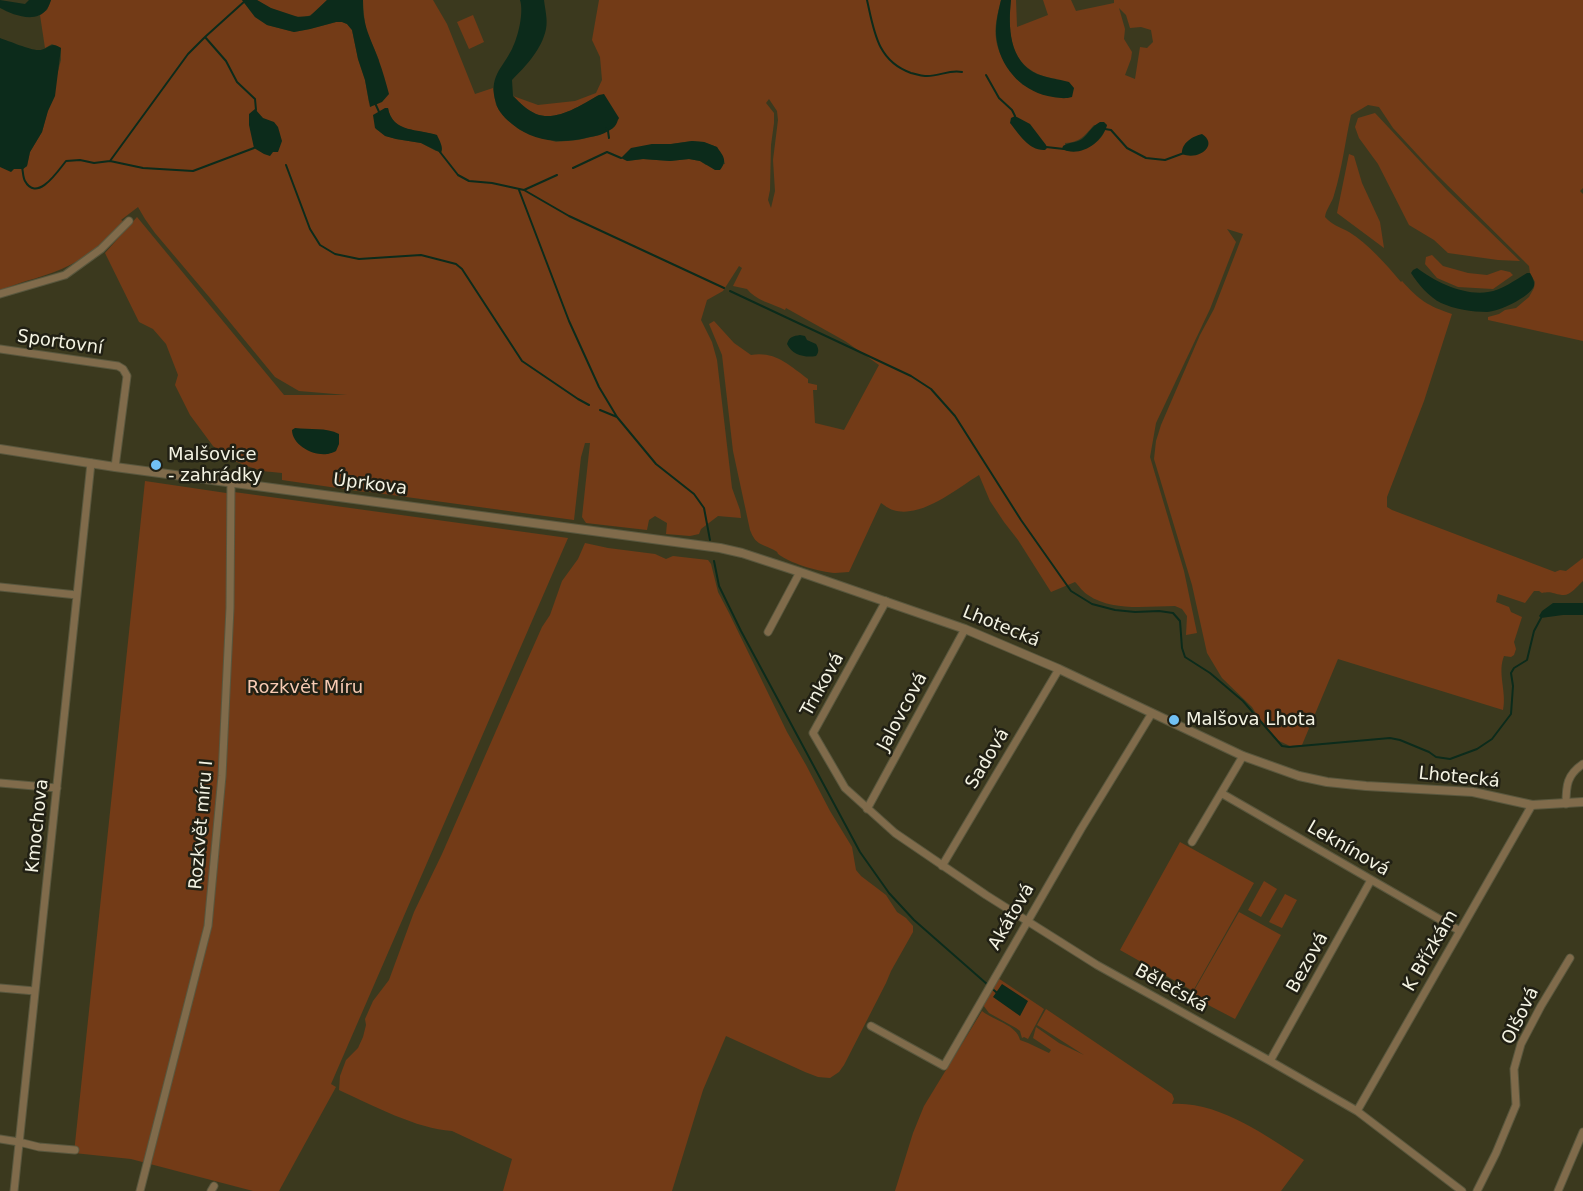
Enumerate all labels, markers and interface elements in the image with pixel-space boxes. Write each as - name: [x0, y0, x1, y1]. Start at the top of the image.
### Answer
- street label: Sportovní: [16, 326, 104, 360]
- place label: Malšovice - zahrádky: [168, 444, 262, 486]
- marker: Malšovice - zahrádky: [149, 458, 163, 472]
- street label: Úprkova: [332, 470, 408, 500]
- street label: Lhotecká: [959, 602, 1043, 652]
- street label: Trnková: [797, 649, 849, 721]
- street label: Jalovcová: [873, 669, 933, 755]
- park label: Rozkvět Míru: [247, 677, 363, 699]
- place label: Malšova Lhota: [1186, 709, 1316, 731]
- marker: Malšova Lhota: [1167, 713, 1181, 727]
- street label: Sadová: [962, 725, 1014, 793]
- street label: Rozkvět míru I: [186, 760, 218, 890]
- street label: Lhotecká: [1417, 763, 1501, 793]
- street label: Kmochova: [22, 778, 54, 874]
- street label: Leknínová: [1303, 817, 1393, 881]
- street label: Akátová: [984, 880, 1040, 954]
- street label: K Břízkám: [1399, 906, 1463, 996]
- street label: Bezová: [1283, 929, 1333, 997]
- street label: Bělečská: [1131, 960, 1211, 1018]
- street label: Olšová: [1498, 984, 1544, 1048]

